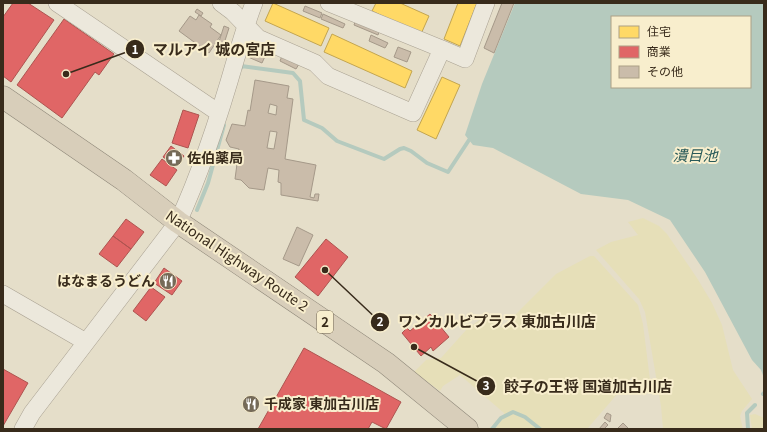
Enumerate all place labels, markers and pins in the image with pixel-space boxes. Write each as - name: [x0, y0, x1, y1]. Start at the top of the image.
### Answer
- callout: マルアイ 城の宮店: [125, 36, 284, 63]
- place label: 佐伯薬局: [187, 147, 243, 167]
- pharmacy icon: 佐伯薬局: [164, 148, 184, 168]
- place label: はなまるうどん: [57, 270, 155, 290]
- restaurant icon: はなまるうどん: [158, 271, 178, 291]
- callout: ワンカルビプラス 東加古川店: [370, 308, 604, 335]
- callout: 餃子の王将 国道加古川店: [476, 373, 680, 400]
- place label: 千成家 東加古川店: [264, 393, 379, 413]
- restaurant icon: 千成家 東加古川店: [241, 394, 261, 414]

